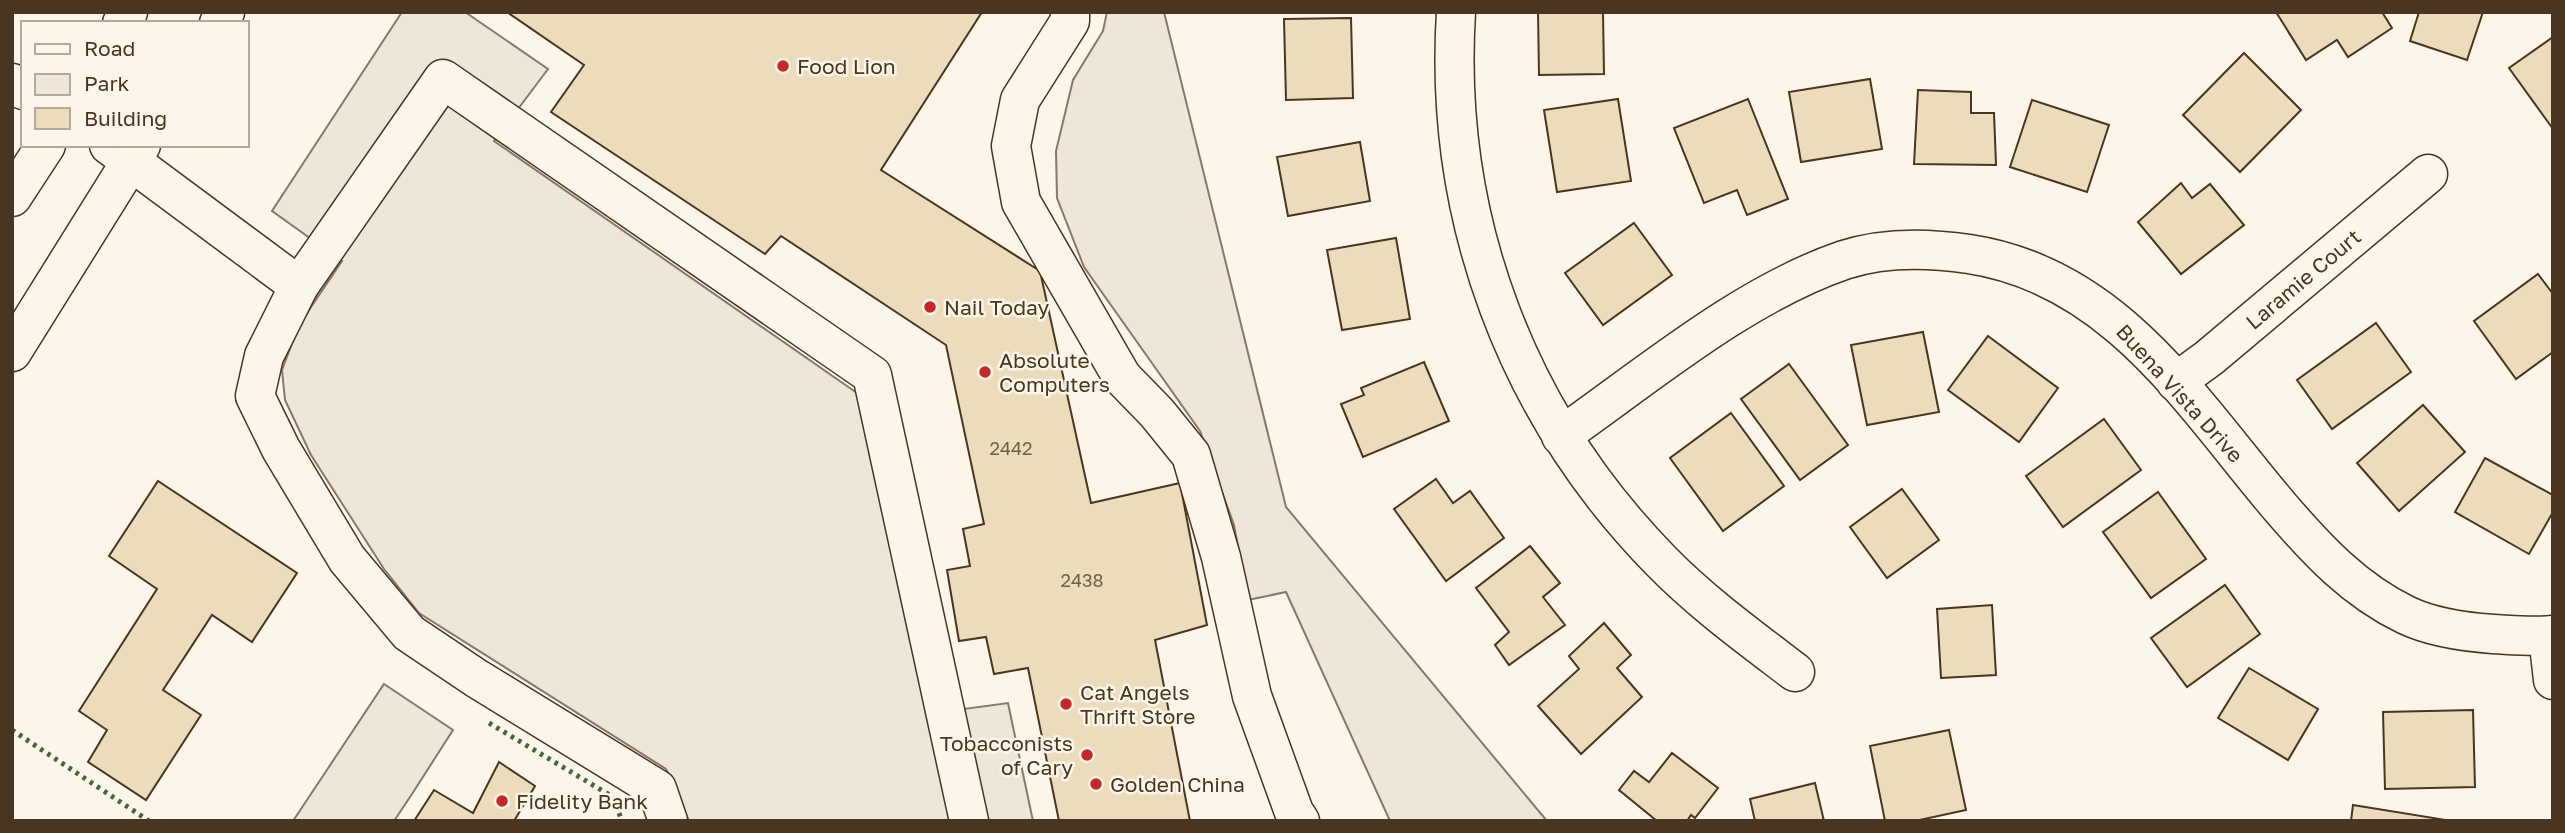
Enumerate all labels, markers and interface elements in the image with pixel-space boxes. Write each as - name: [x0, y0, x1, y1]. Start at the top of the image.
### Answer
- legend: [21, 21, 248, 147]
- text: Road: [84, 35, 135, 61]
- place label: Food Lion: [797, 53, 896, 79]
- marker: Food Lion: [775, 58, 791, 74]
- text: Park: [84, 70, 130, 96]
- text: Building: [84, 105, 167, 131]
- street label: Laramie Court: [2240, 223, 2366, 335]
- place label: Nail Today: [944, 294, 1050, 320]
- marker: Nail Today: [922, 299, 938, 315]
- street label: Buena Vista Drive: [2111, 318, 2249, 468]
- place label: Absolute Computers: [999, 347, 1110, 397]
- marker: Absolute Computers: [977, 364, 993, 380]
- house number: 2442: [990, 437, 1032, 459]
- house number: 2438: [1061, 569, 1103, 591]
- place label: Cat Angels Thrift Store: [1080, 679, 1195, 729]
- marker: Cat Angels Thrift Store: [1058, 696, 1074, 712]
- place label: Tobacconists of Cary: [940, 730, 1073, 780]
- marker: Tobacconists of Cary: [1079, 747, 1095, 763]
- place label: Golden China: [1110, 771, 1245, 797]
- marker: Golden China: [1088, 776, 1104, 792]
- place label: Fidelity Bank: [516, 788, 648, 814]
- marker: Fidelity Bank: [494, 793, 510, 809]

